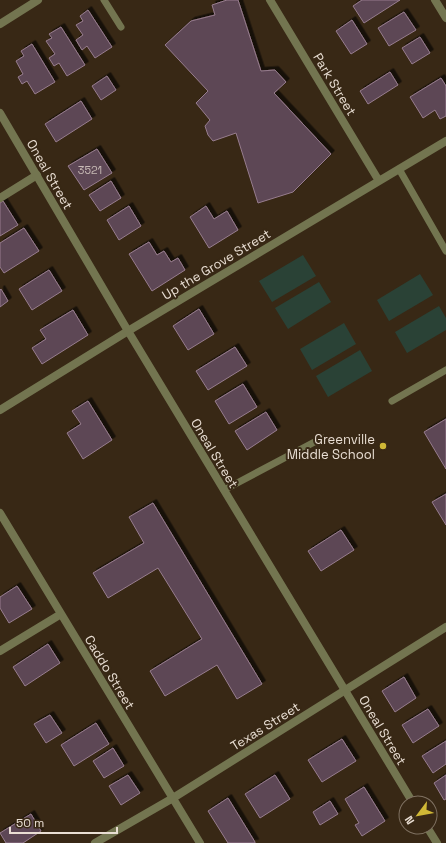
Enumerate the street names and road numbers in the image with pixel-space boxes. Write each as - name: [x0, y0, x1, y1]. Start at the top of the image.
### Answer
- street label: Park Street: [309, 50, 360, 119]
- street label: Oneal Street: [23, 136, 76, 212]
- street label: Up the Grove Street: [159, 225, 274, 304]
- street label: Oneal Street: [187, 415, 242, 491]
- street label: Caddo Street: [81, 632, 138, 712]
- street label: Oneal Street: [355, 692, 410, 768]
- street label: Texas Street: [227, 698, 303, 754]

